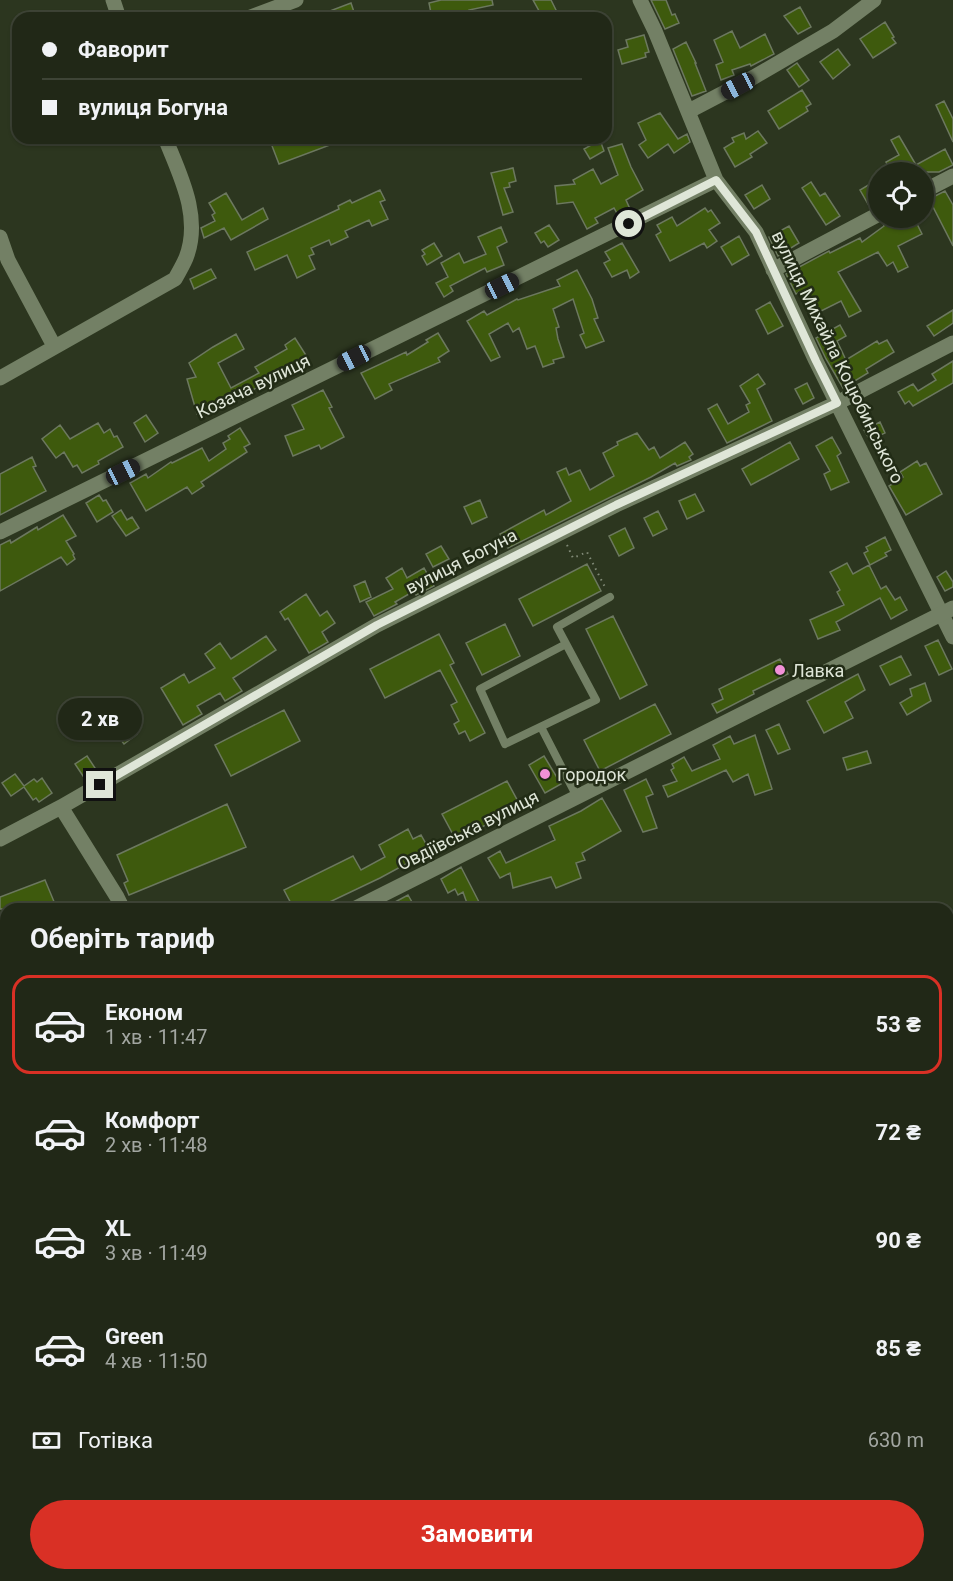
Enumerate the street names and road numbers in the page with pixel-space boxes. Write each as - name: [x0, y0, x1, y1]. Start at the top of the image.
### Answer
- street label: вулиця Михайла Коцюбинського: [768, 227, 908, 487]
- street label: Козача вулиця: [193, 349, 313, 423]
- street label: вулиця Богуна: [402, 524, 520, 598]
- street label: Овдіївська вулиця: [394, 785, 542, 875]

